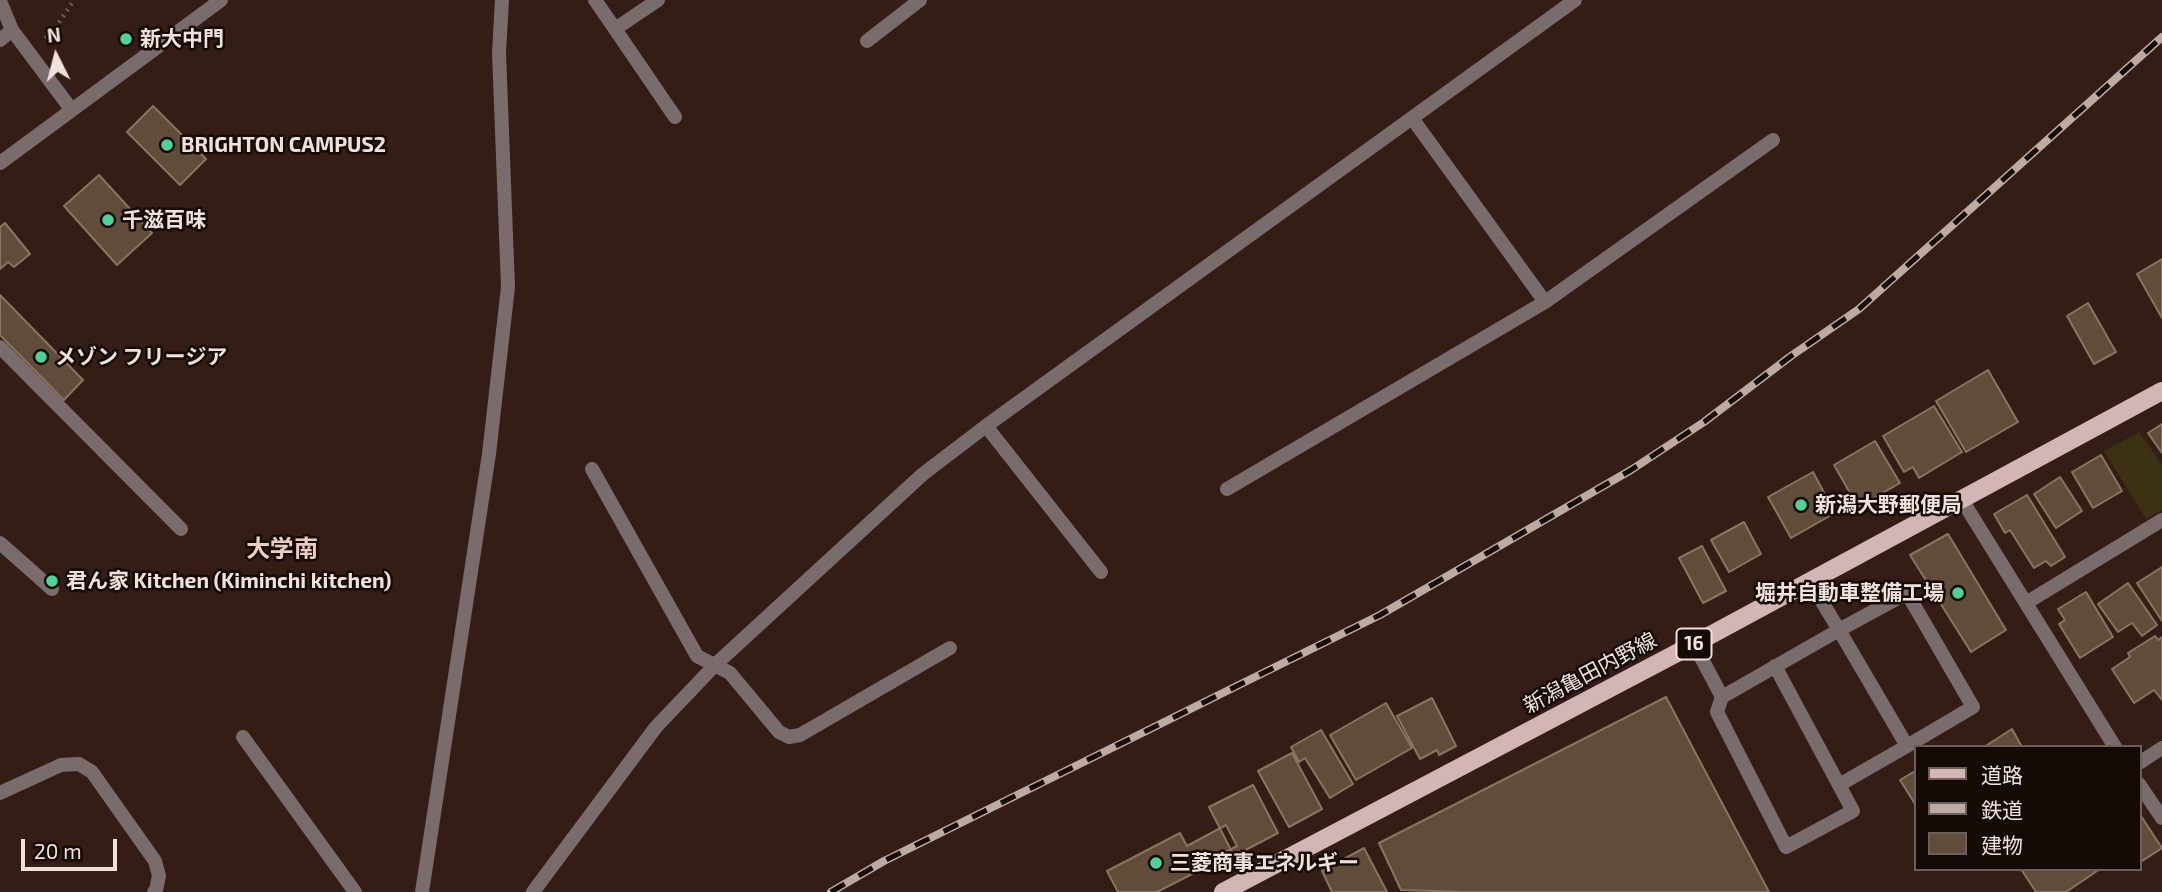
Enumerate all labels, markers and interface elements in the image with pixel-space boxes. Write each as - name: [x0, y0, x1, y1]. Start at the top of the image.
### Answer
- north arrow: [21, 21, 91, 91]
- text: N: [46, 22, 62, 47]
- place label: 新大中門: [140, 26, 224, 52]
- marker: 新大中門: [118, 31, 134, 47]
- place label: BRIGHTON CAMPUS2: [181, 132, 386, 158]
- marker: BRIGHTON CAMPUS2: [159, 137, 175, 153]
- place label: 千滋百味: [122, 207, 206, 233]
- marker: 千滋百味: [100, 212, 116, 228]
- place label: メゾン フリージア: [55, 344, 228, 370]
- marker: メゾン フリージア: [33, 349, 49, 365]
- place label: 新潟大野郵便局: [1815, 492, 1962, 518]
- marker: 新潟大野郵便局: [1793, 497, 1809, 513]
- district label: 大学南: [246, 535, 318, 563]
- place label: 君ん家 Kitchen (Kiminchi kitchen): [66, 568, 391, 594]
- marker: 君ん家 Kitchen (Kiminchi kitchen): [44, 573, 60, 589]
- place label: 堀井自動車整備工場: [1755, 580, 1944, 606]
- marker: 堀井自動車整備工場: [1950, 585, 1966, 601]
- street label: 新潟亀田内野線: [1519, 627, 1661, 719]
- road number: 16: [1676, 628, 1712, 660]
- legend: [1913, 745, 2141, 871]
- text: 道路: [1981, 762, 2023, 787]
- text: 鉄道: [1981, 797, 2023, 822]
- scale bar: [24, 826, 121, 870]
- text: 建物: [1981, 832, 2023, 857]
- text: 20 m: [34, 838, 82, 863]
- place label: 三菱商事エネルギー: [1170, 850, 1359, 876]
- marker: 三菱商事エネルギー: [1148, 855, 1164, 871]

